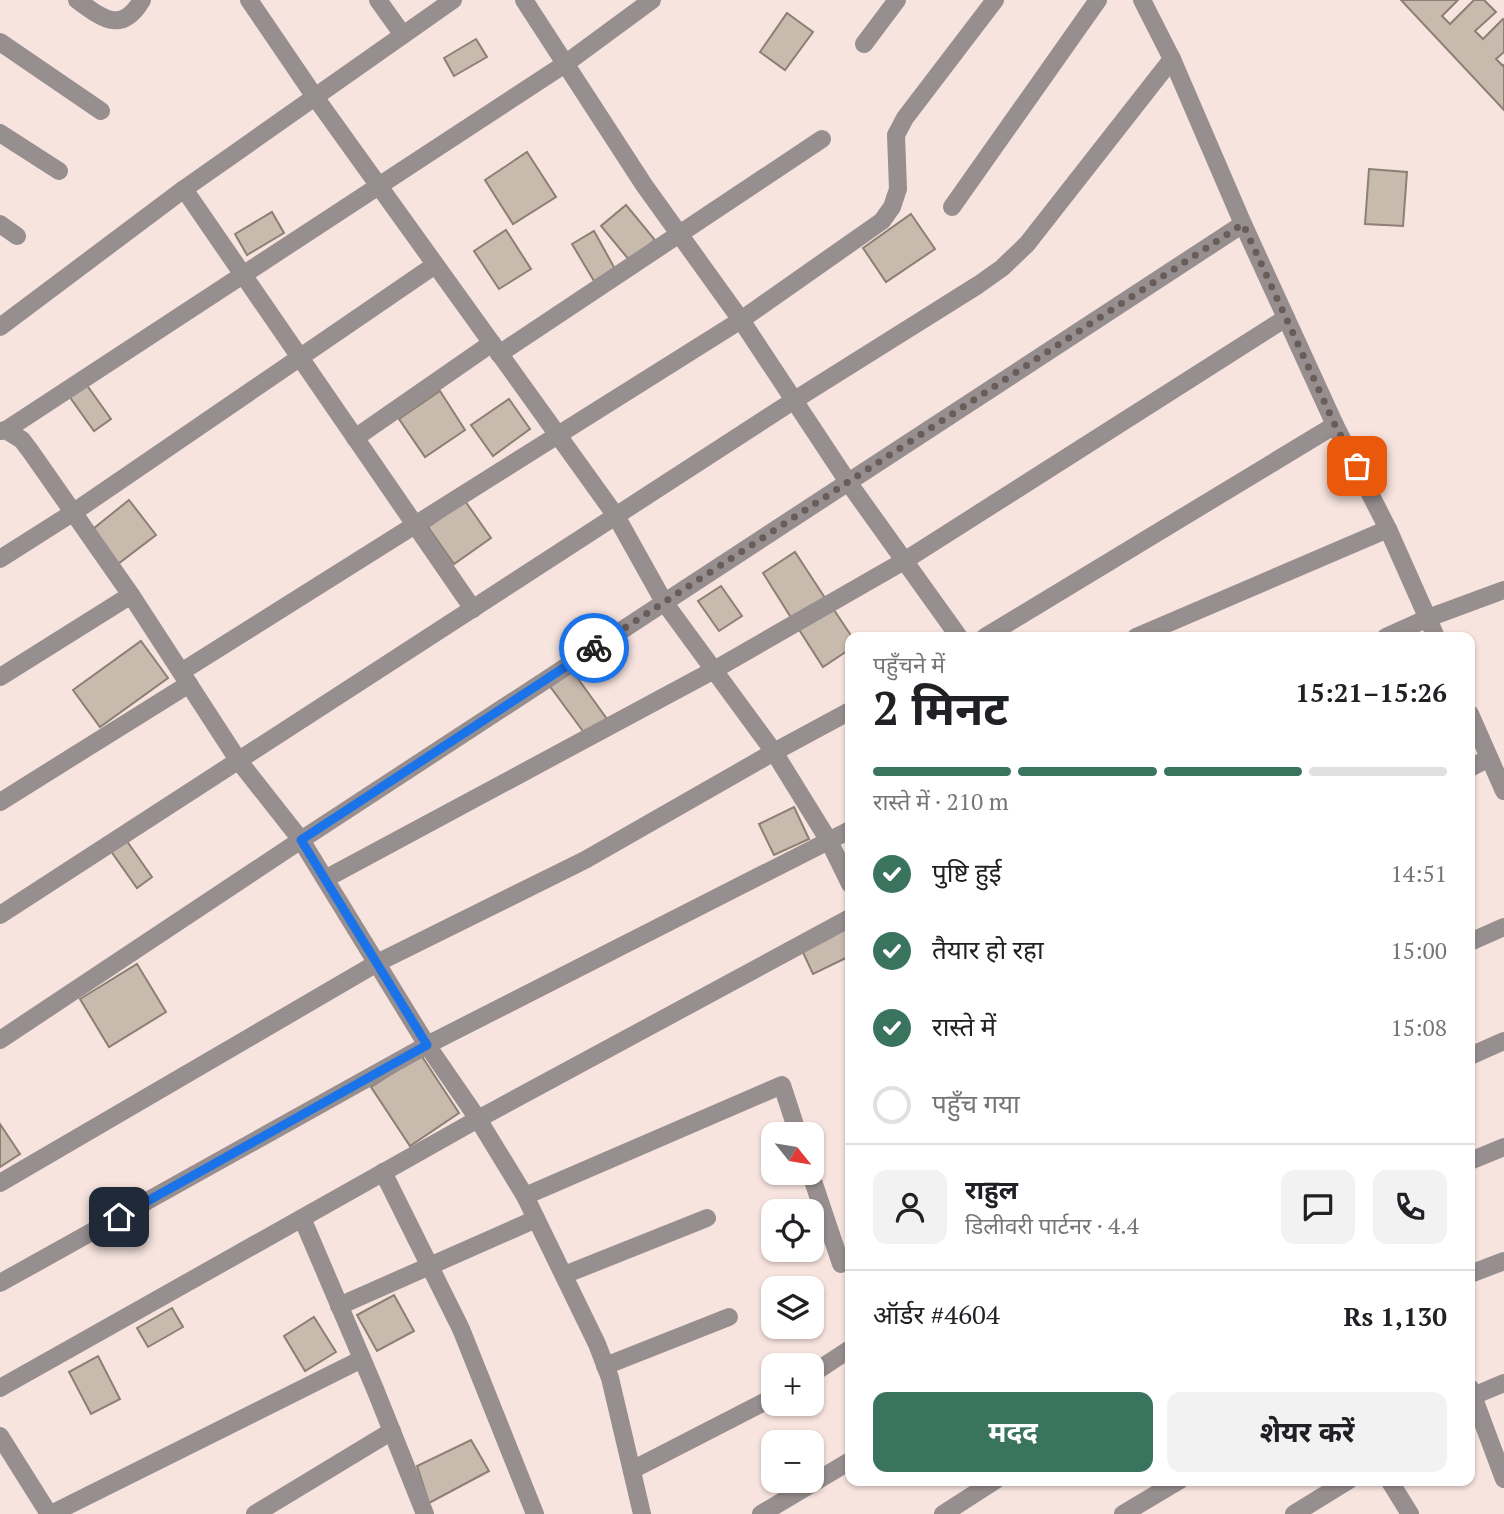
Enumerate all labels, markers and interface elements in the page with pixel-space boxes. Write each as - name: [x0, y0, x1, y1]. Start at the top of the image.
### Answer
- pin: [1327, 436, 1387, 496]
- icon: bag: [1338, 447, 1376, 485]
- courier: [559, 613, 629, 683]
- icon: bike: [575, 629, 613, 667]
- text: पहुँचने में: [873, 649, 945, 680]
- text: 15:21–15:26: [1295, 675, 1447, 709]
- text: 2 मिनट: [873, 677, 1008, 738]
- text: रास्ते में · 210 m: [873, 786, 1009, 817]
- icon: check: [873, 855, 911, 893]
- text: पुष्टि हुई: [932, 855, 1002, 889]
- text: 14:51: [1390, 858, 1447, 889]
- icon: check: [873, 932, 911, 970]
- text: तैयार हो रहा: [932, 932, 1044, 966]
- text: 15:00: [1390, 935, 1447, 966]
- icon: check: [873, 1009, 911, 1047]
- text: रास्ते में: [932, 1009, 996, 1043]
- text: 15:08: [1390, 1012, 1447, 1043]
- text: पहुँच गया: [932, 1086, 1020, 1120]
- north arrow: [761, 1122, 824, 1185]
- map controls: [761, 1122, 824, 1493]
- button: person: [873, 1170, 947, 1244]
- button: chat: [1281, 1170, 1355, 1244]
- button: phone: [1373, 1170, 1447, 1244]
- text: राहुल: [965, 1172, 1018, 1206]
- pin: [89, 1187, 149, 1247]
- icon: home: [100, 1198, 138, 1236]
- button: locate: [761, 1199, 824, 1262]
- text: डिलीवरी पार्टनर · 4.4: [965, 1210, 1139, 1241]
- button: layers: [761, 1276, 824, 1339]
- text: ऑर्डर #4604: [873, 1297, 1000, 1331]
- text: Rs 1,130: [1343, 1299, 1447, 1333]
- button: +: [761, 1353, 824, 1416]
- button: मदद: [873, 1392, 1153, 1472]
- button: शेयर करें: [1167, 1392, 1447, 1472]
- button: −: [761, 1430, 824, 1493]

